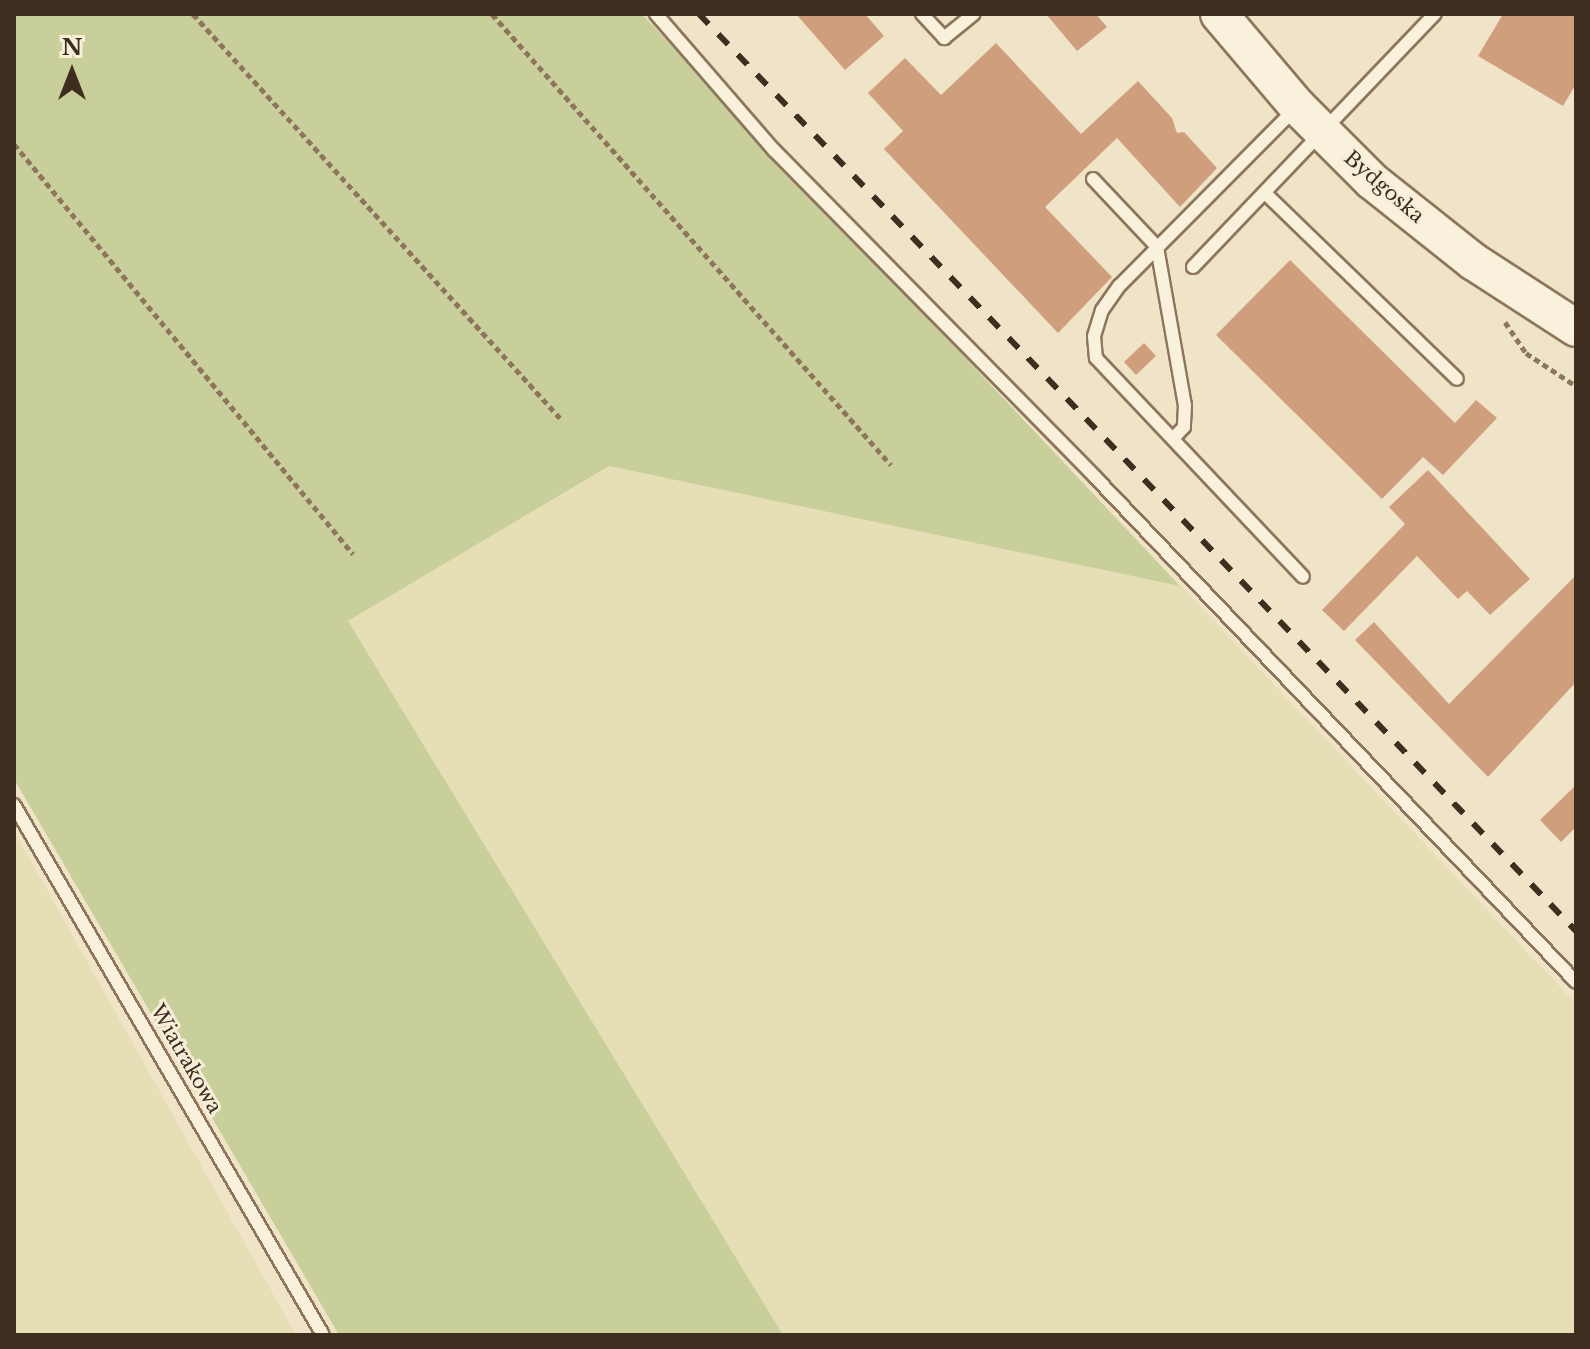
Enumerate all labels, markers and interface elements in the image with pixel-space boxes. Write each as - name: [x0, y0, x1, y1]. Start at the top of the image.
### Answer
- north arrow: [32, 32, 112, 112]
- text: N: [62, 34, 82, 61]
- street label: Bydgoska: [1339, 146, 1429, 228]
- street label: Wiatrakowa: [145, 1000, 227, 1118]

